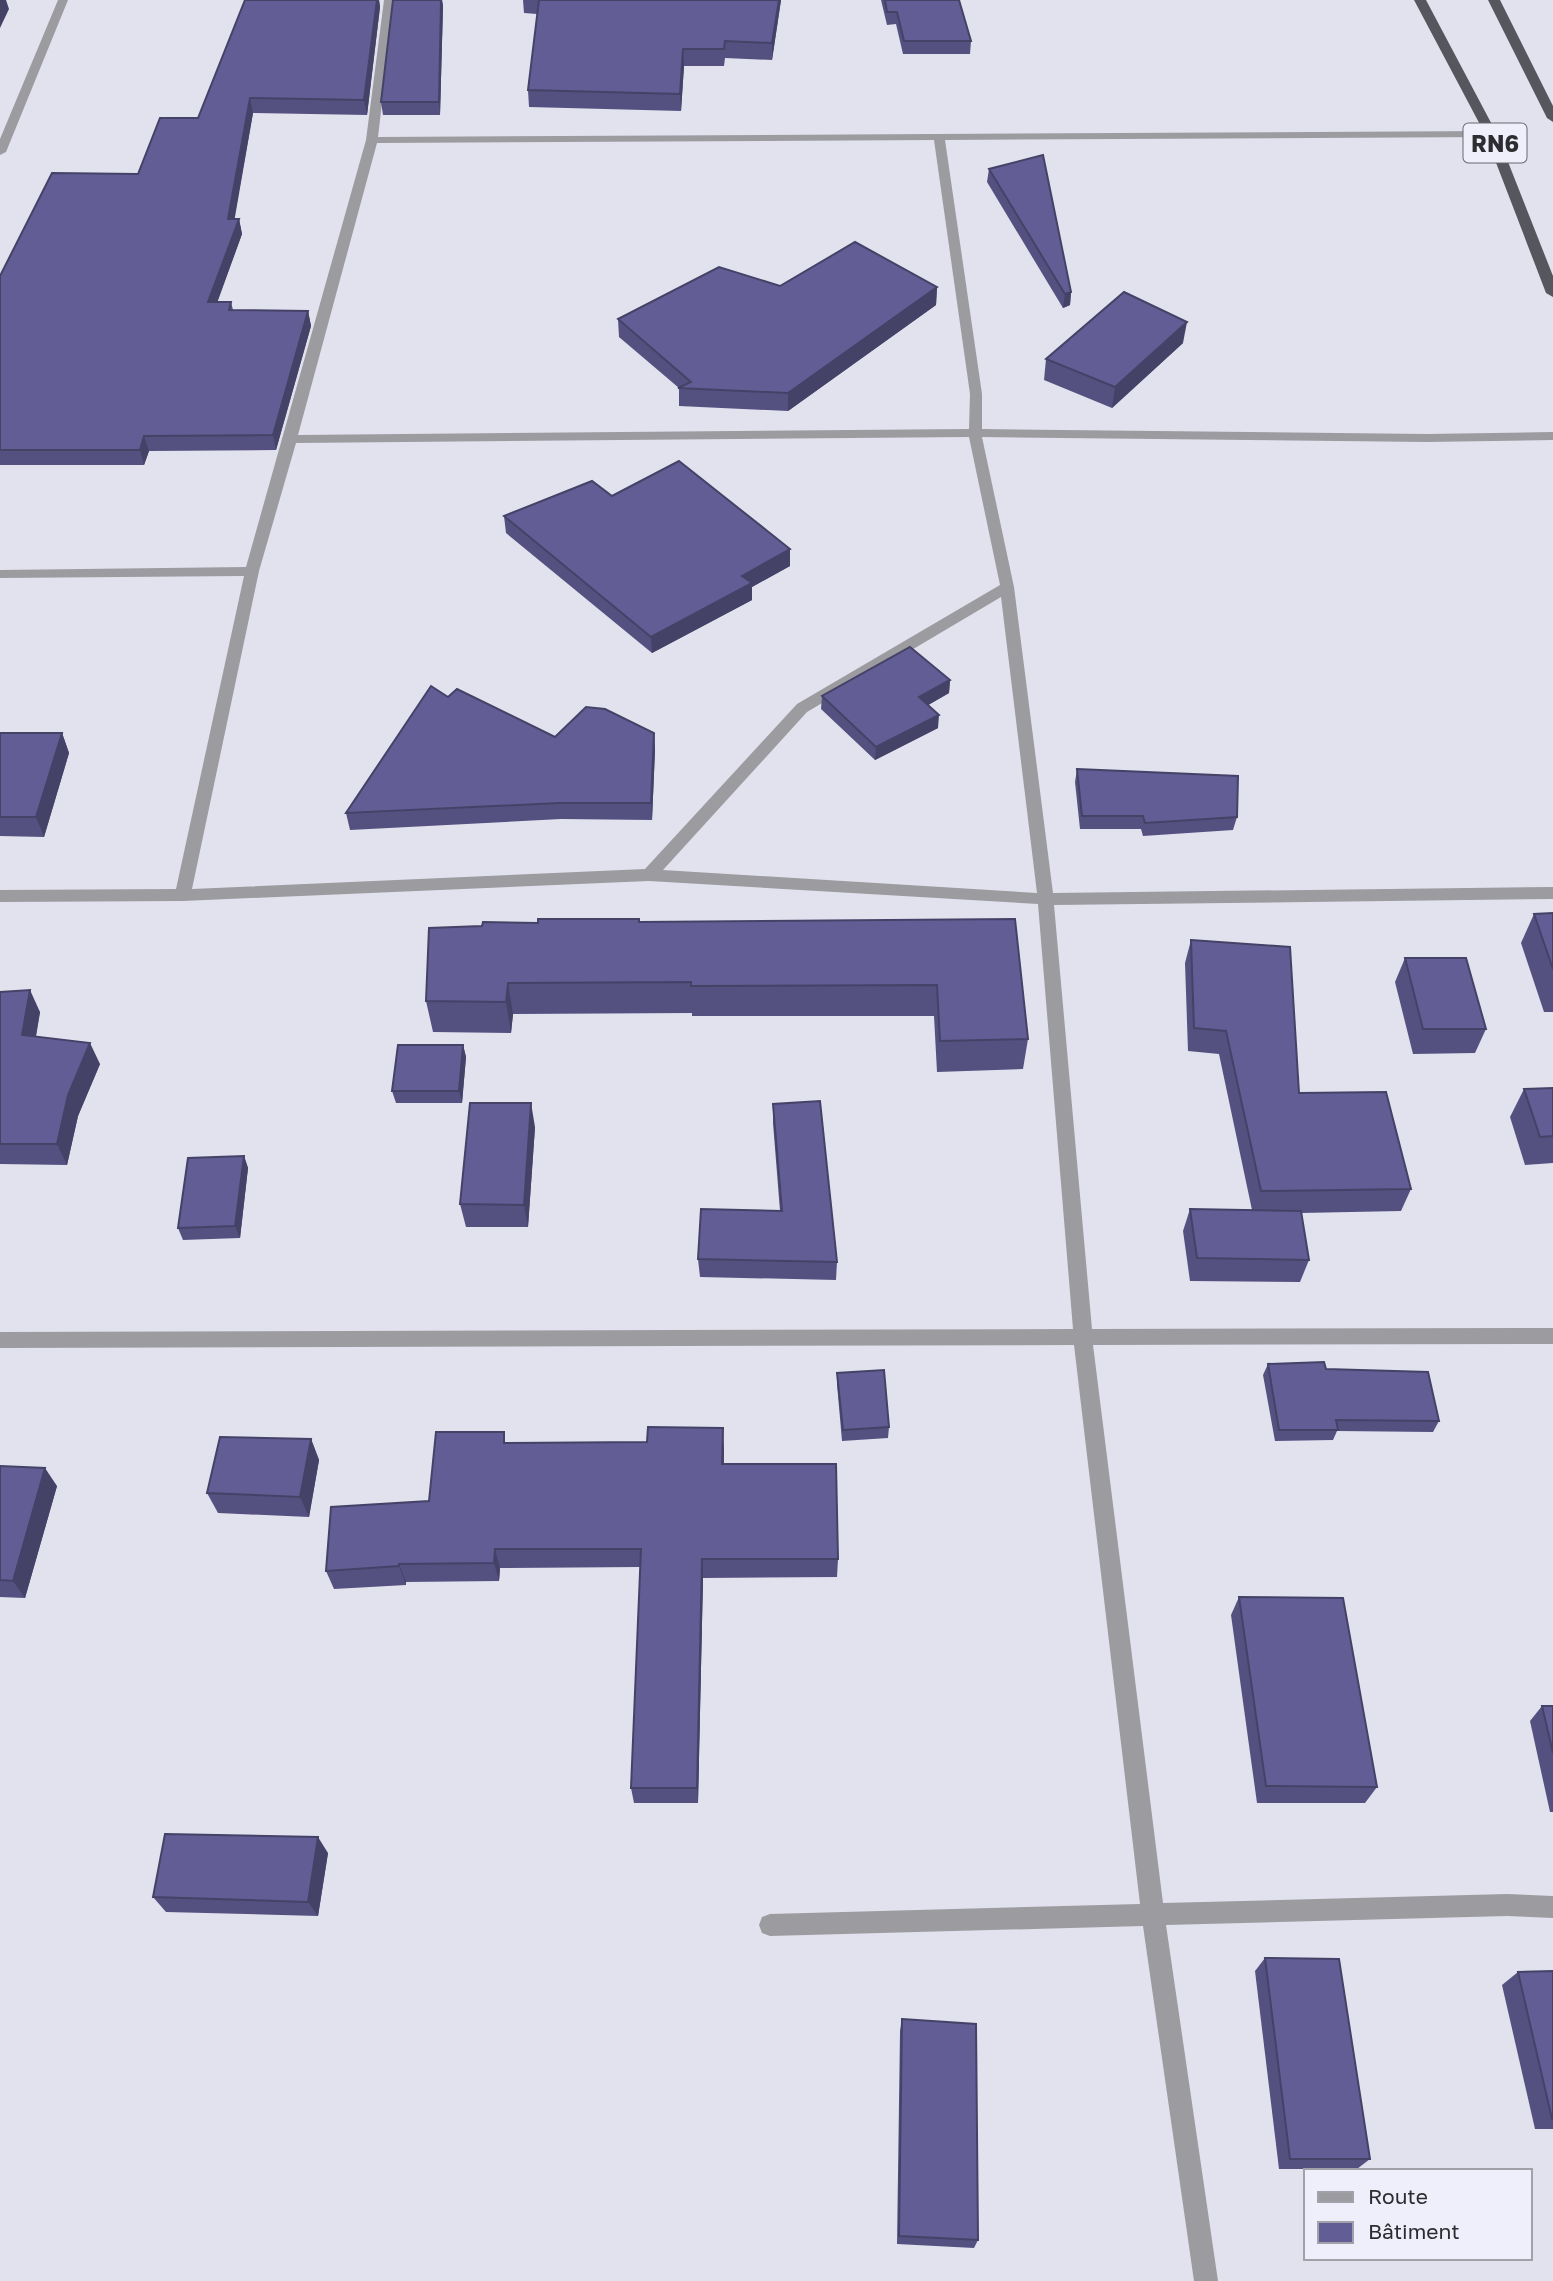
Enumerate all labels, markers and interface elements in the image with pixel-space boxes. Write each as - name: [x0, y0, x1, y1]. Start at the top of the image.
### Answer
- road number: RN6: [1464, 124, 1526, 162]
- legend: [1304, 2169, 1532, 2260]
- text: Route: [1368, 2183, 1428, 2209]
- text: Bâtiment: [1368, 2218, 1460, 2244]

